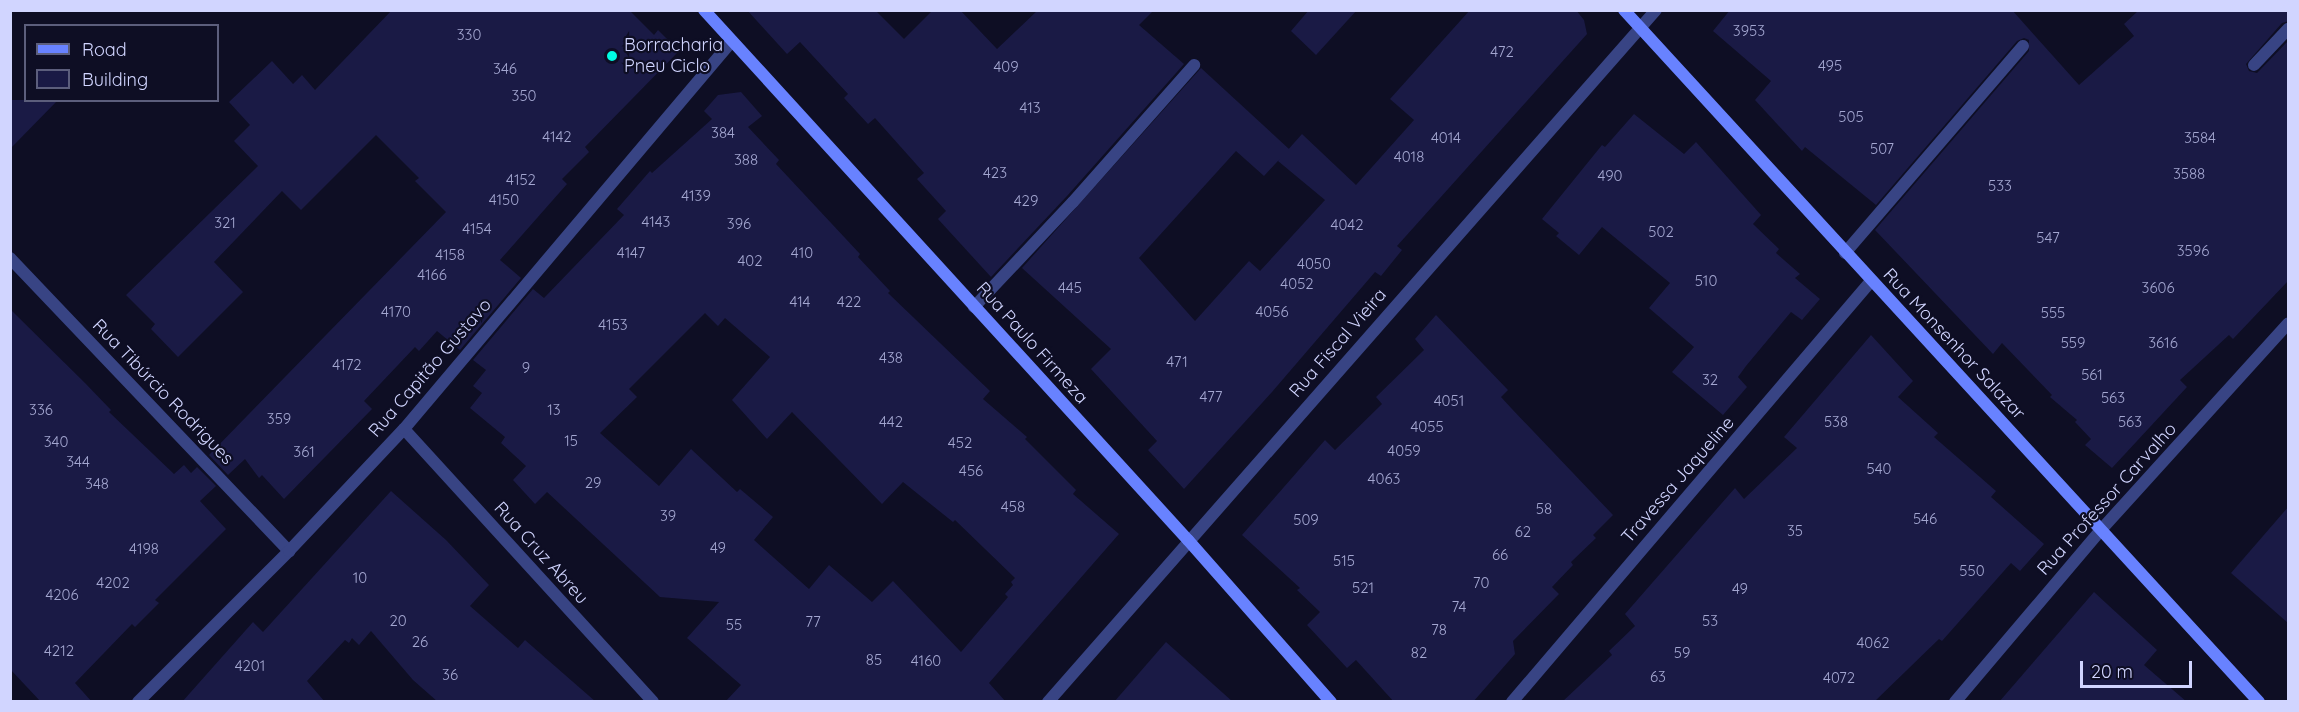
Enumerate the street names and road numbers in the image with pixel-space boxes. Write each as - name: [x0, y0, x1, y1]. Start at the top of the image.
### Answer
- street label: Rua Monsenhor Salazar: [1878, 264, 2030, 424]
- street label: Rua Paulo Firmeza: [972, 278, 1092, 408]
- street label: Rua Fiscal Vieira: [1285, 284, 1391, 402]
- street label: Rua Capitão Gustavo: [364, 294, 496, 442]
- street label: Rua Tibúrcio Rodrigues: [88, 315, 238, 469]
- street label: Travessa Jaqueline: [1617, 412, 1739, 548]
- street label: Rua Professor Carvalho: [2033, 418, 2181, 580]
- street label: Rua Cruz Abreu: [490, 498, 592, 608]

